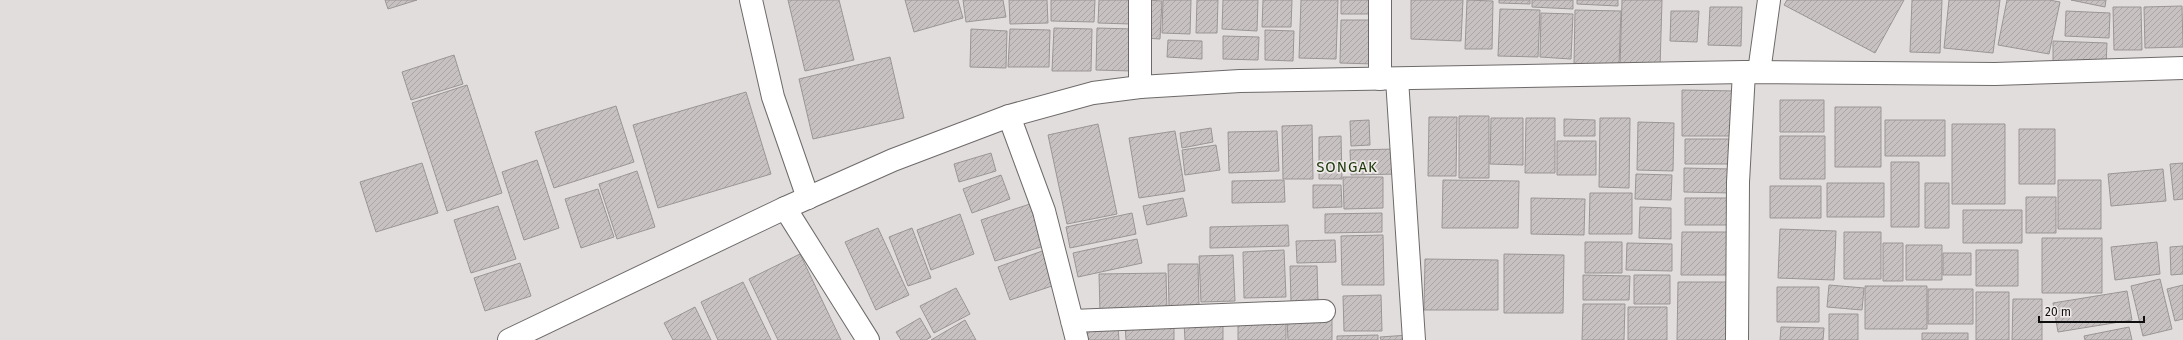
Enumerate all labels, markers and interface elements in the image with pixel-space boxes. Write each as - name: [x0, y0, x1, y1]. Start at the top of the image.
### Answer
- district label: SONGAK: [1316, 158, 1378, 176]
- scale bar: [2039, 298, 2144, 324]
- text: 20 m: [2045, 305, 2071, 319]

